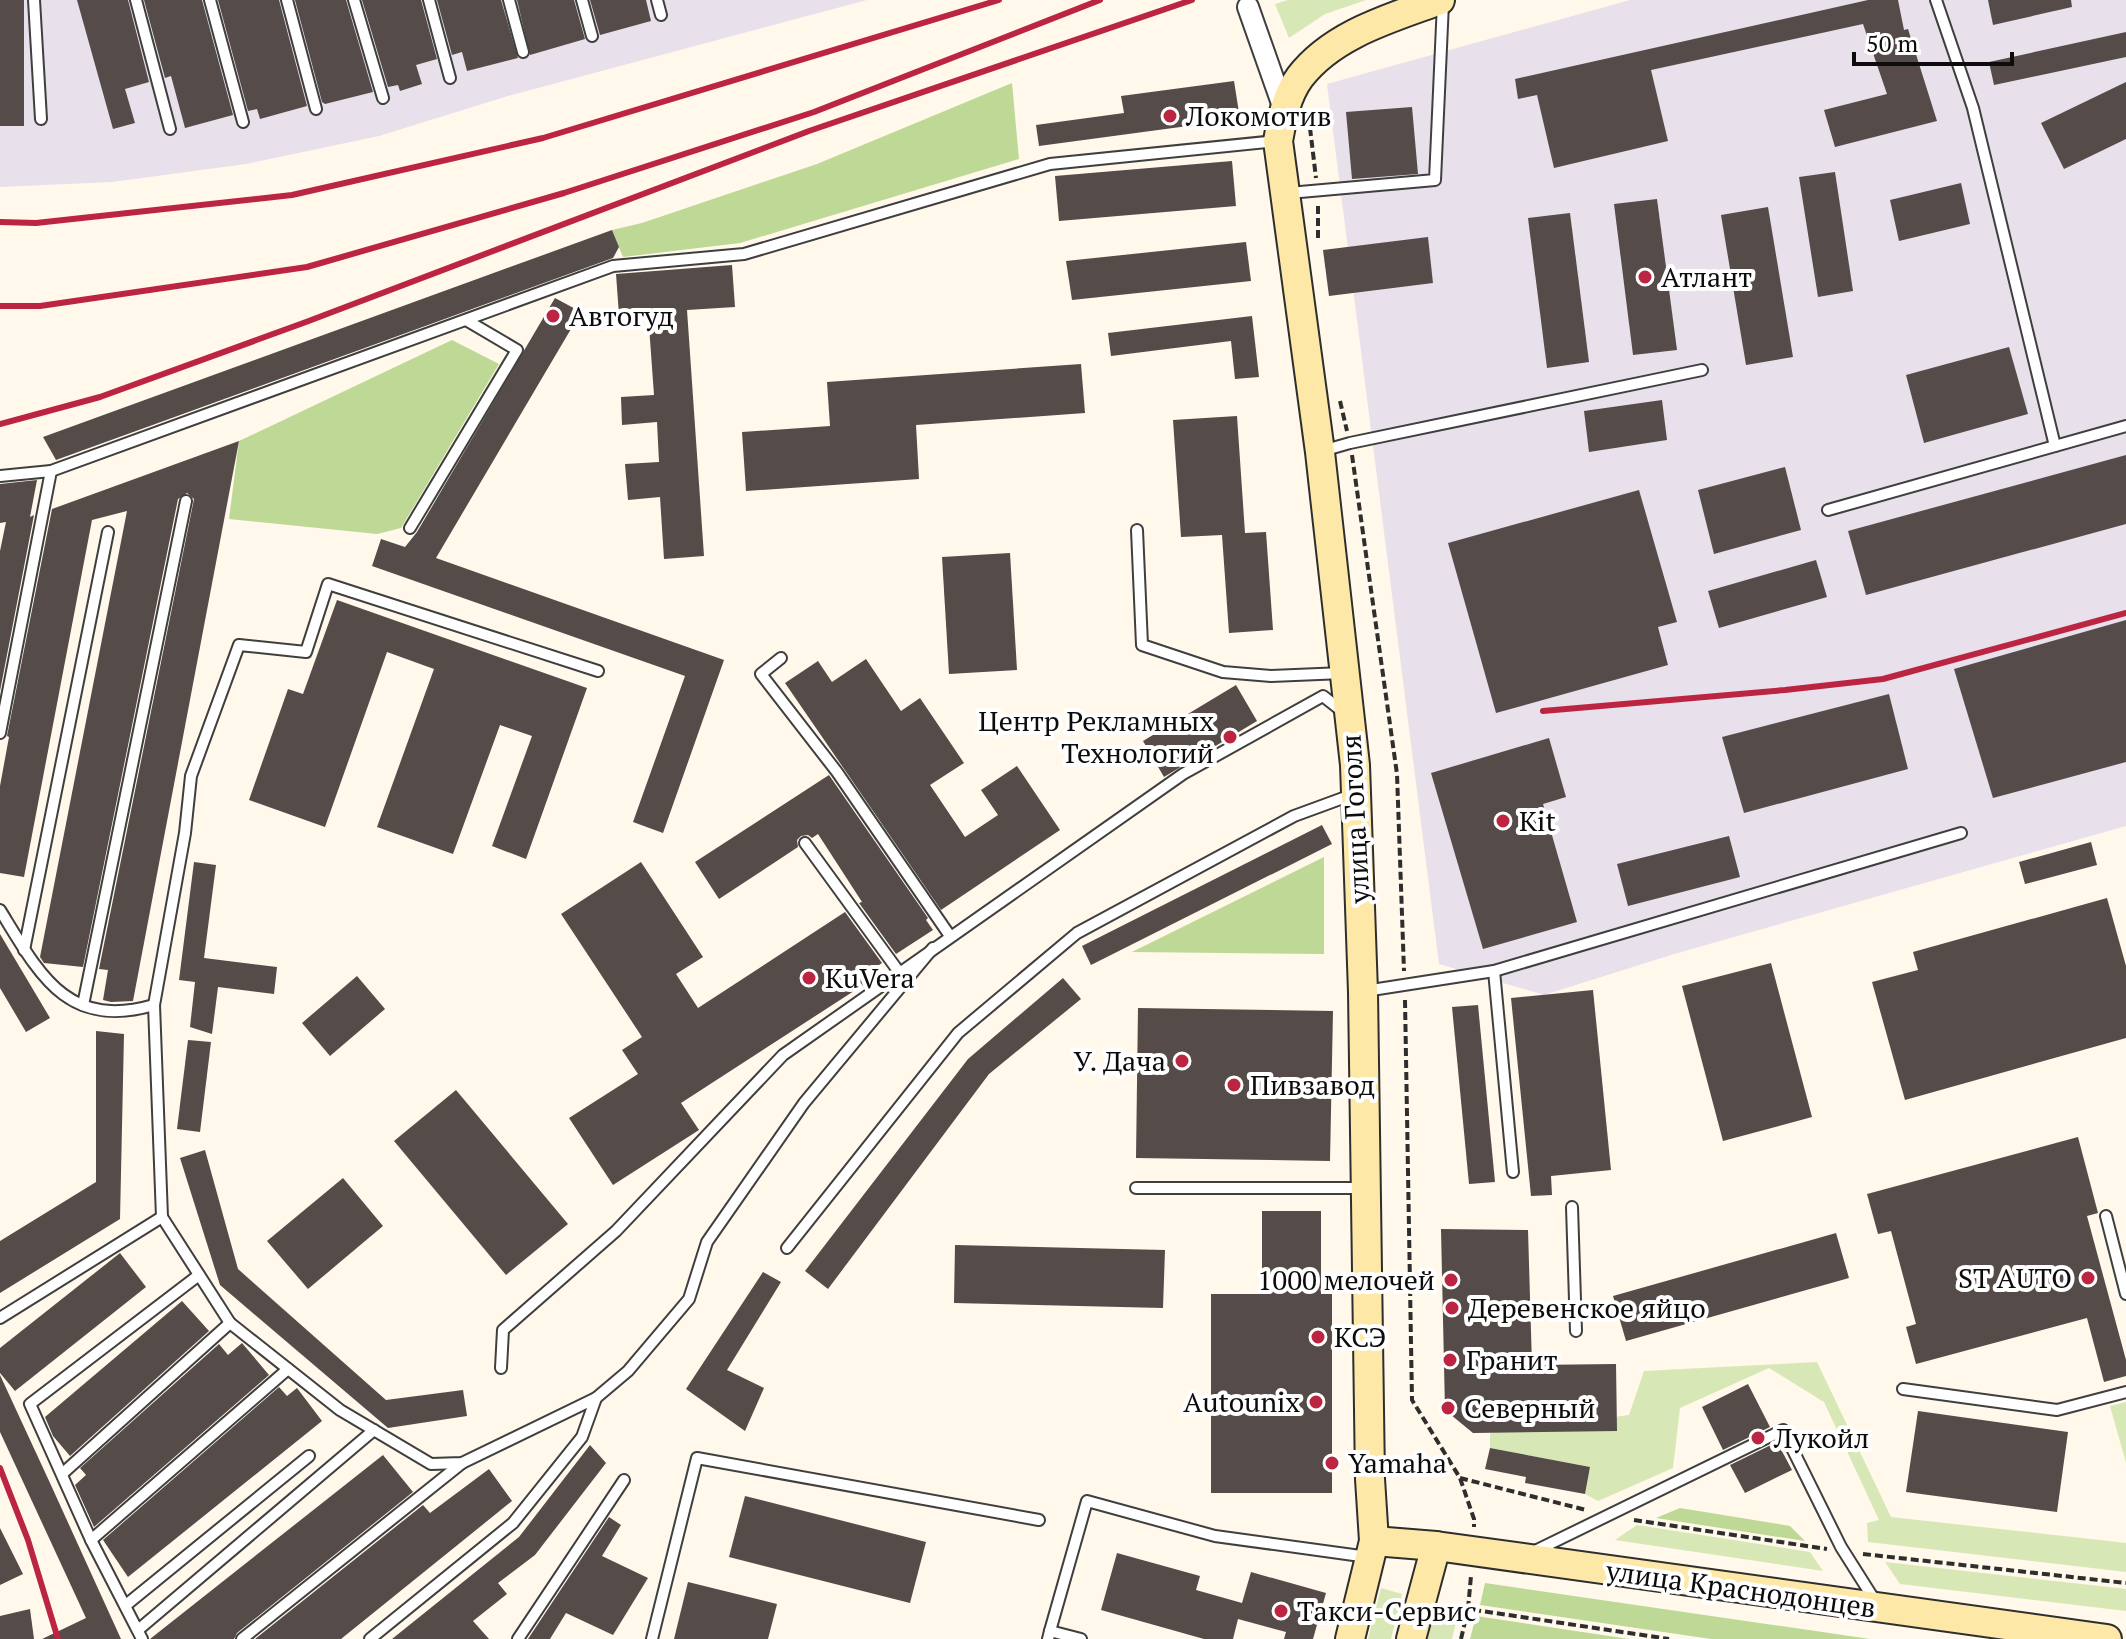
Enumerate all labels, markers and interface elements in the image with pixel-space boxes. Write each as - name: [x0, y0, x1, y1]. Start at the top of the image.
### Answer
- scale bar: [1854, 16, 2012, 66]
- text: 50 m: [1866, 27, 1918, 59]
- place label: Локомотив: [1185, 97, 1332, 134]
- marker: Локомотив: [1161, 107, 1179, 125]
- place label: Атлант: [1661, 258, 1752, 295]
- marker: Атлант: [1636, 268, 1654, 286]
- place label: Автогуд: [569, 297, 674, 334]
- marker: Автогуд: [544, 307, 562, 325]
- place label: Центр Рекламных Технологий: [978, 702, 1214, 771]
- marker: Центр Рекламных Технологий: [1221, 728, 1239, 746]
- street label: улица Гоголя: [1332, 734, 1377, 905]
- place label: Kit: [1519, 802, 1557, 839]
- marker: Kit: [1494, 812, 1512, 830]
- place label: KuVera: [825, 959, 915, 996]
- marker: KuVera: [800, 969, 818, 987]
- place label: У. Дача: [1074, 1042, 1166, 1079]
- marker: У. Дача: [1173, 1052, 1191, 1070]
- place label: Пивзавод: [1250, 1066, 1375, 1103]
- marker: Пивзавод: [1225, 1076, 1243, 1094]
- place label: ST AUTO: [1958, 1259, 2072, 1296]
- place label: 1000 мелочей: [1257, 1261, 1435, 1298]
- marker: ST AUTO: [2079, 1269, 2097, 1287]
- marker: 1000 мелочей: [1442, 1271, 1460, 1289]
- place label: Деревенское яйцо: [1468, 1289, 1706, 1326]
- marker: Деревенское яйцо: [1443, 1299, 1461, 1317]
- place label: КСЭ: [1334, 1318, 1386, 1355]
- marker: КСЭ: [1309, 1328, 1327, 1346]
- place label: Гранит: [1466, 1341, 1558, 1378]
- marker: Гранит: [1441, 1351, 1459, 1369]
- place label: Autounix: [1183, 1383, 1300, 1420]
- place label: Северный: [1464, 1389, 1595, 1426]
- marker: Autounix: [1307, 1393, 1325, 1411]
- marker: Северный: [1439, 1399, 1457, 1417]
- place label: Лукойл: [1773, 1419, 1869, 1456]
- marker: Лукойл: [1749, 1429, 1767, 1447]
- place label: Yamaha: [1348, 1444, 1447, 1481]
- marker: Yamaha: [1323, 1454, 1341, 1472]
- street label: улица Краснодонцев: [1603, 1551, 1878, 1626]
- place label: Такси-Сервис: [1297, 1592, 1477, 1629]
- marker: Такси-Сервис: [1272, 1602, 1290, 1620]

